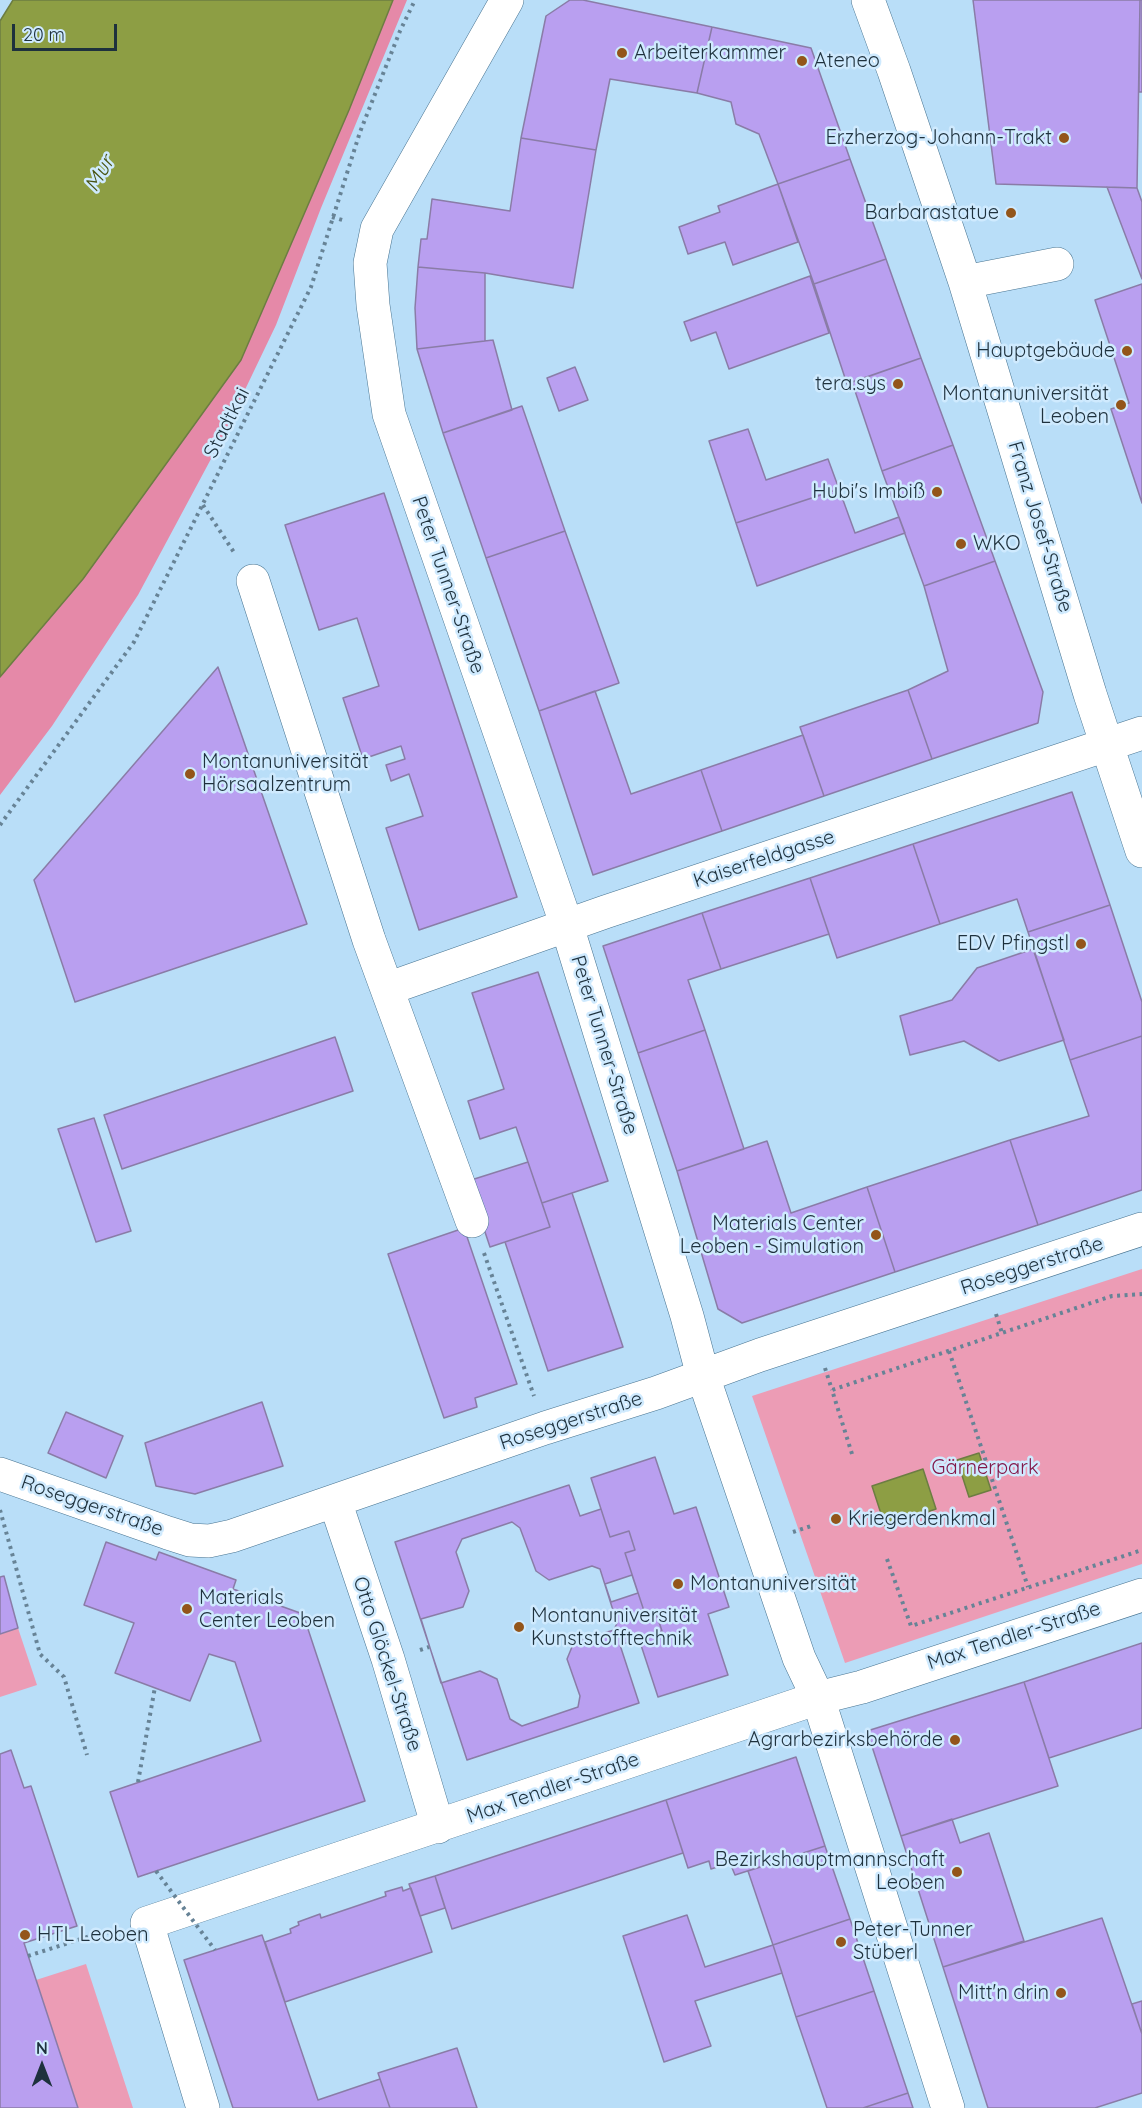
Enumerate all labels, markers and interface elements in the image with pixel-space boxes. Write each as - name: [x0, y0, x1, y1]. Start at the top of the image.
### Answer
- scale bar: [15, 12, 120, 50]
- text: 20 m: [23, 23, 65, 46]
- place label: Arbeiterkammer: [634, 41, 786, 65]
- marker: Arbeiterkammer: [615, 46, 629, 60]
- place label: Ateneo: [814, 49, 880, 73]
- marker: Ateneo: [795, 54, 809, 68]
- place label: Erzherzog-Johann-Trakt: [825, 126, 1052, 150]
- marker: Erzherzog-Johann-Trakt: [1057, 131, 1071, 145]
- water label: Mur: [80, 152, 120, 196]
- place label: Barbarastatue: [865, 201, 999, 225]
- marker: Barbarastatue: [1004, 206, 1018, 220]
- place label: Hauptgebäude: [976, 339, 1115, 363]
- marker: Hauptgebäude: [1120, 344, 1134, 358]
- place label: tera.sys: [815, 372, 886, 396]
- marker: tera.sys: [891, 377, 905, 391]
- place label: Montanuniversität Leoben: [942, 382, 1109, 429]
- street label: Stadtkai: [199, 384, 255, 462]
- marker: Montanuniversität Leoben: [1114, 398, 1128, 412]
- street label: Franz Josef-Straße: [1003, 439, 1077, 615]
- place label: Hubi's Imbiß: [812, 480, 925, 504]
- marker: Hubi's Imbiß: [930, 485, 944, 499]
- street label: Peter Tunner-Straße: [406, 493, 490, 677]
- place label: WKO: [973, 532, 1021, 556]
- marker: WKO: [954, 537, 968, 551]
- place label: Montanuniversität Hörsaalzentrum: [202, 750, 369, 797]
- marker: Montanuniversität Hörsaalzentrum: [183, 767, 197, 781]
- street label: Kaiserfeldgasse: [690, 825, 838, 893]
- place label: EDV Pfingstl: [957, 932, 1069, 956]
- marker: EDV Pfingstl: [1074, 937, 1088, 951]
- street label: Peter Tunner-Straße: [565, 952, 643, 1138]
- place label: Materials Center Leoben - Simulation: [680, 1212, 864, 1259]
- marker: Materials Center Leoben - Simulation: [869, 1228, 883, 1242]
- street label: Roseggerstraße: [958, 1232, 1106, 1300]
- street label: Roseggerstraße: [497, 1387, 645, 1455]
- park label: Gärnerpark: [931, 1456, 1039, 1480]
- street label: Roseggerstraße: [18, 1470, 166, 1542]
- place label: Kriegerdenkmal: [848, 1507, 996, 1531]
- marker: Kriegerdenkmal: [829, 1512, 843, 1526]
- place label: Montanuniversität: [690, 1572, 857, 1596]
- street label: Otto Glöckel-Straße: [347, 1574, 427, 1754]
- marker: Montanuniversität: [671, 1577, 685, 1591]
- place label: Materials Center Leoben: [199, 1586, 335, 1633]
- street label: Max Tendler-Straße: [924, 1597, 1104, 1675]
- marker: Materials Center Leoben: [180, 1602, 194, 1616]
- place label: Montanuniversität Kunststofftechnik: [531, 1604, 698, 1651]
- marker: Montanuniversität Kunststofftechnik: [512, 1620, 526, 1634]
- place label: Agrarbezirksbehörde: [748, 1728, 943, 1752]
- marker: Agrarbezirksbehörde: [948, 1733, 962, 1747]
- street label: Max Tendler-Straße: [464, 1747, 642, 1829]
- place label: Bezirkshauptmannschaft Leoben: [715, 1848, 945, 1895]
- marker: Bezirkshauptmannschaft Leoben: [950, 1865, 964, 1879]
- place label: Peter-Tunner Stüberl: [853, 1918, 973, 1965]
- place label: HTL Leoben: [37, 1923, 149, 1947]
- marker: HTL Leoben: [18, 1928, 32, 1942]
- marker: Peter-Tunner Stüberl: [834, 1935, 848, 1949]
- place label: Mitt'n drin: [958, 1981, 1049, 2005]
- marker: Mitt'n drin: [1054, 1986, 1068, 2000]
- north arrow: [12, 2036, 72, 2096]
- text: N: [36, 2038, 48, 2058]

